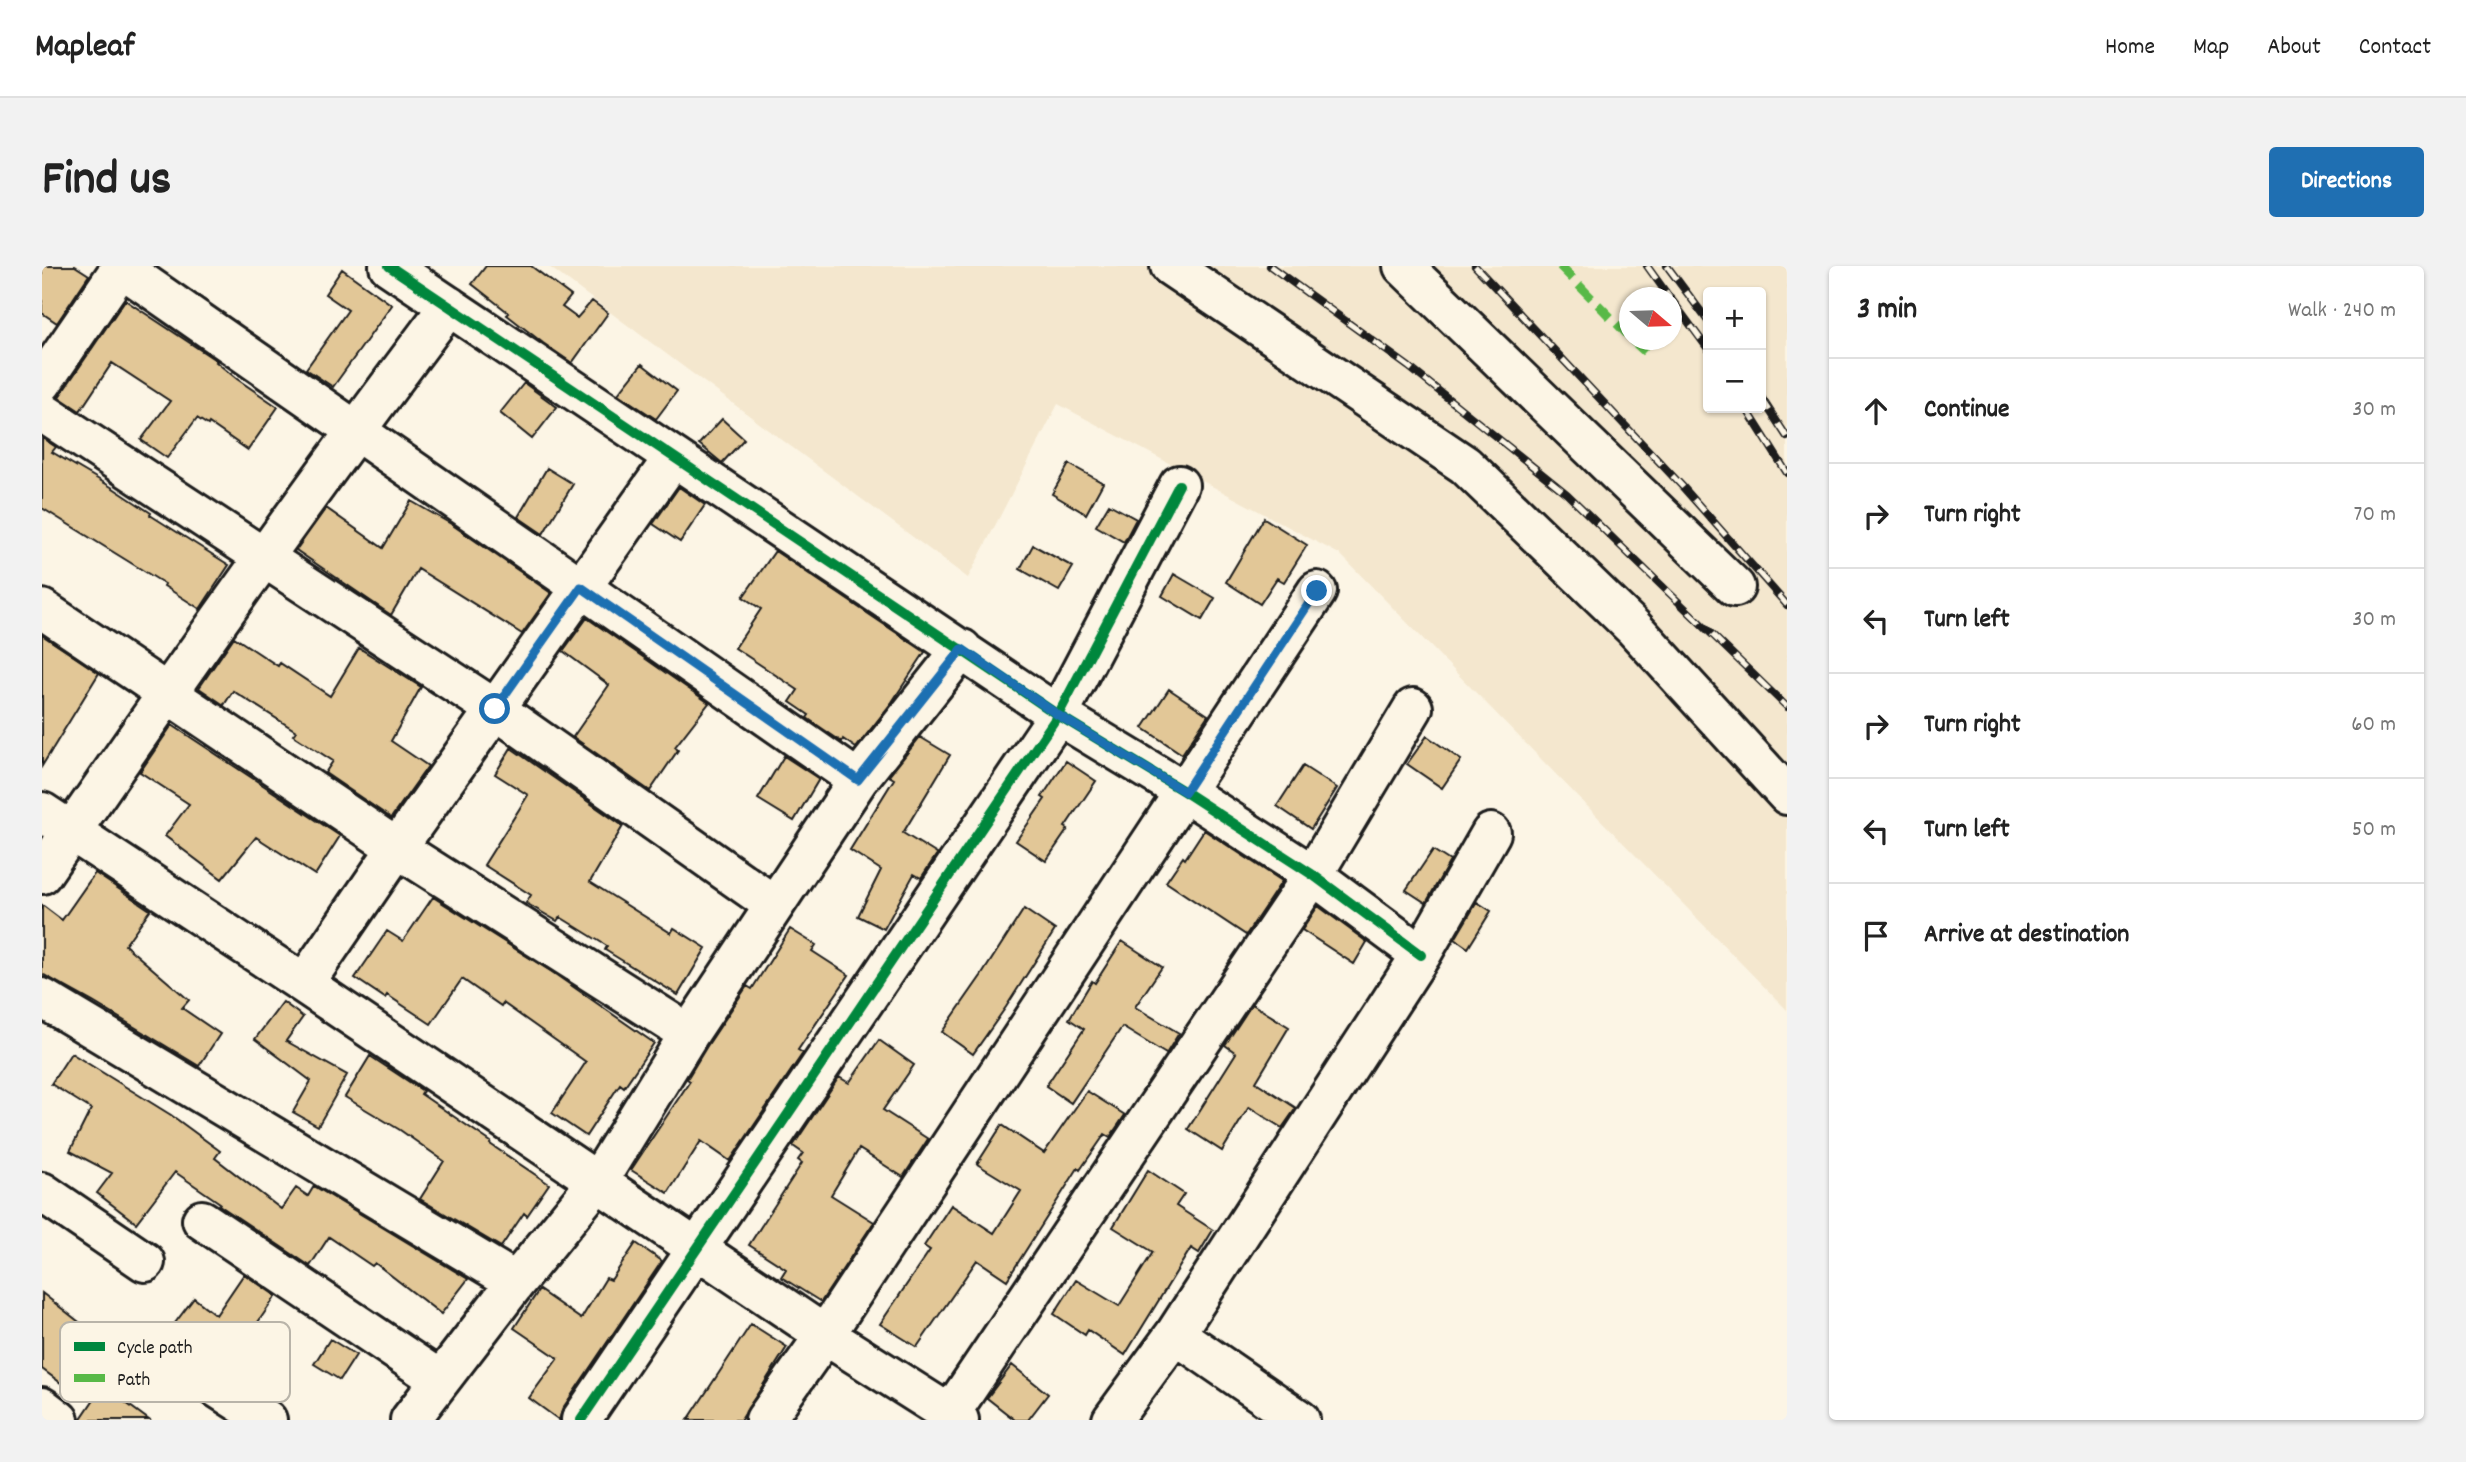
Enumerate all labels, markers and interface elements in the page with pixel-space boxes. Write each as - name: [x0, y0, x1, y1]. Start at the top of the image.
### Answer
- text: Mapleaf: [35, 25, 135, 72]
- text: Home: [2105, 31, 2155, 65]
- text: Map: [2193, 31, 2229, 65]
- text: About: [2267, 31, 2321, 65]
- text: Contact: [2359, 31, 2431, 65]
- text: Find us: [42, 147, 171, 217]
- button: Directions: [2269, 147, 2424, 217]
- north arrow: [1619, 287, 1682, 350]
- map controls: [1703, 287, 1766, 413]
- button: +: [1703, 287, 1766, 350]
- text: 3 min: [1857, 290, 1917, 333]
- text: Walk · 240 m: [2288, 295, 2396, 328]
- button: −: [1703, 350, 1766, 413]
- icon: ahead: [1857, 392, 1895, 430]
- text: Continue: [1924, 392, 2009, 429]
- text: 30 m: [2352, 394, 2396, 427]
- icon: right: [1857, 497, 1895, 535]
- text: Turn right: [1924, 497, 2021, 534]
- text: 70 m: [2354, 499, 2396, 532]
- route end: [1301, 575, 1332, 606]
- icon: left: [1857, 602, 1895, 640]
- text: Turn left: [1924, 602, 2010, 639]
- text: 30 m: [2352, 604, 2396, 637]
- route start: [479, 693, 510, 724]
- icon: right: [1857, 707, 1895, 745]
- text: Turn right: [1924, 707, 2021, 744]
- text: 60 m: [2351, 709, 2396, 742]
- icon: left: [1857, 812, 1895, 850]
- text: Turn left: [1924, 812, 2010, 849]
- text: 50 m: [2352, 814, 2396, 847]
- icon: arrive: [1857, 917, 1895, 955]
- text: Arrive at destination: [1924, 917, 2129, 954]
- legend: [60, 1322, 290, 1402]
- text: Cycle path: [117, 1336, 192, 1363]
- text: Path: [117, 1368, 150, 1395]

